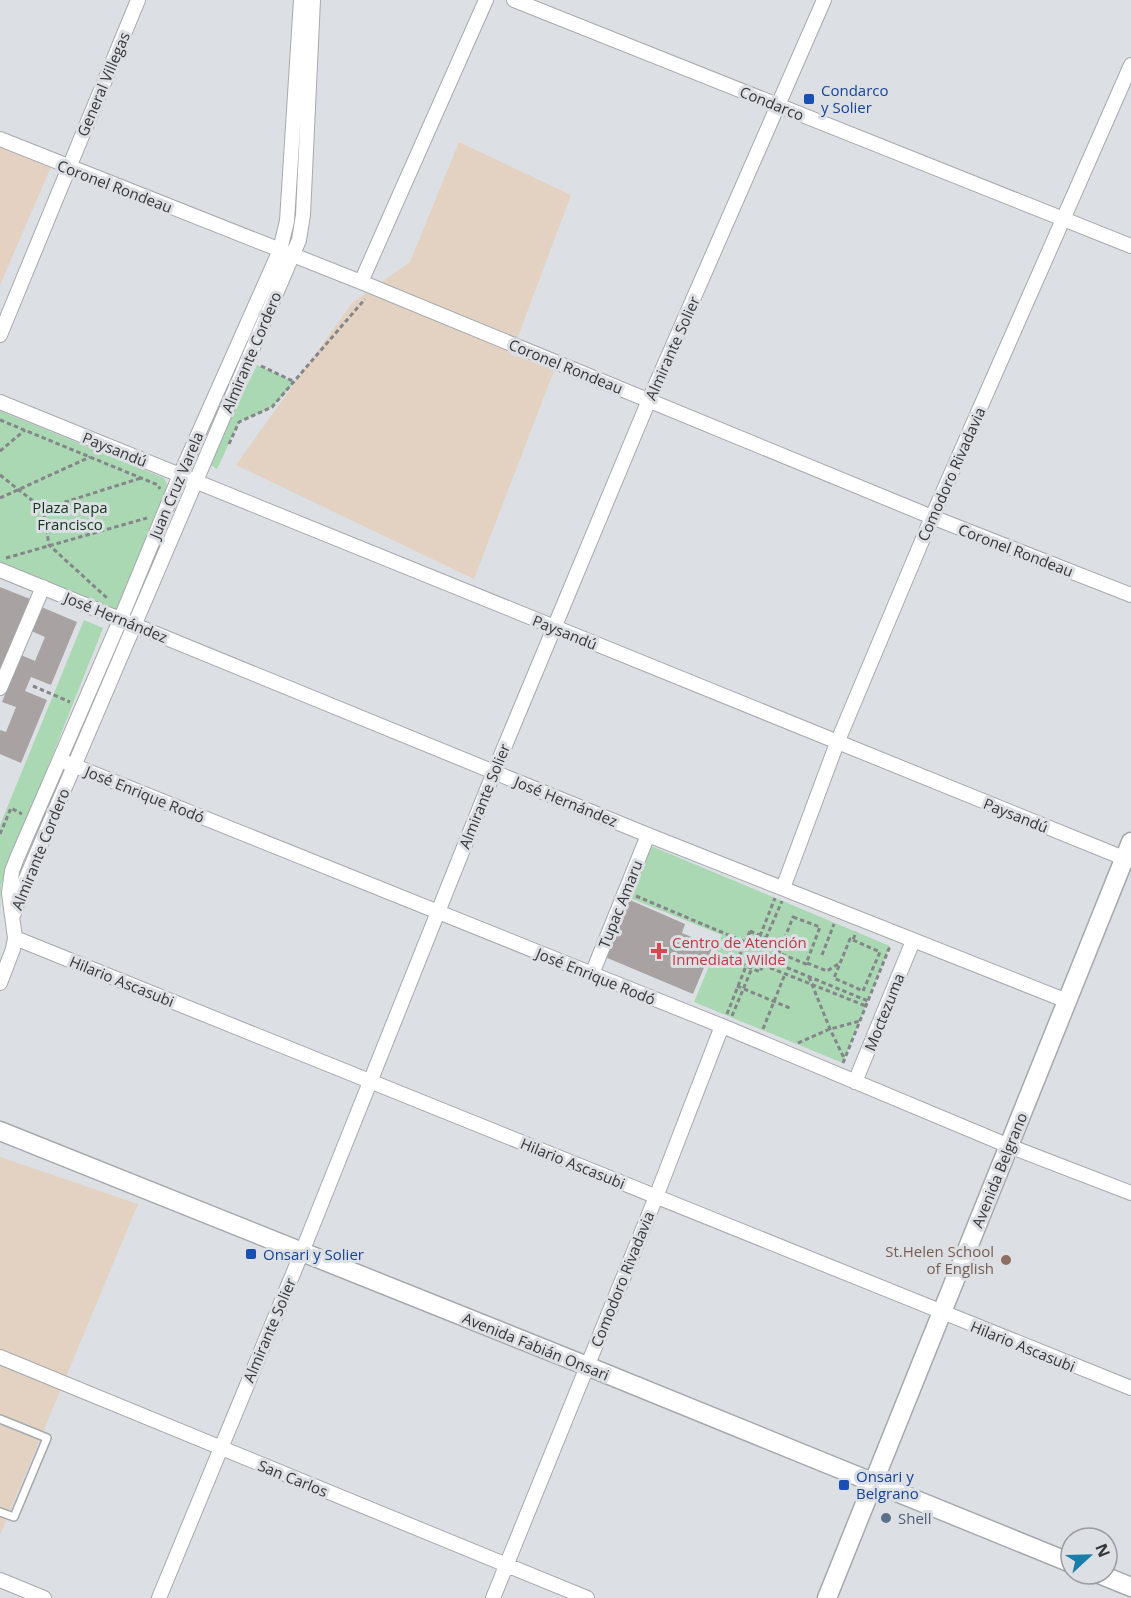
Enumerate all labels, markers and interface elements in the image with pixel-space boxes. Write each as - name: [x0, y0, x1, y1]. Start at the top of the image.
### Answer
- street label: General Villegas: [72, 29, 134, 139]
- place label: Condarco y Solier: [821, 80, 889, 117]
- street label: Condarco: [737, 81, 807, 125]
- marker: Condarco y Solier: [802, 92, 816, 106]
- street label: Coronel Rondeau: [55, 155, 175, 217]
- street label: Almirante Cordero: [216, 288, 286, 416]
- street label: Almirante Solier: [640, 293, 704, 403]
- street label: Coronel Rondeau: [506, 334, 626, 398]
- street label: Comodoro Rivadavia: [912, 404, 990, 544]
- street label: Paysandú: [80, 427, 150, 471]
- street label: Juan Cruz Varela: [144, 428, 208, 543]
- park label: Plaza Papa Francisco: [32, 497, 108, 534]
- street label: Coronel Rondeau: [956, 519, 1076, 581]
- street label: José Hernández: [60, 586, 171, 647]
- street label: Paysandú: [530, 610, 600, 654]
- street label: Almirante Solier: [454, 740, 514, 852]
- street label: José Enrique Rodó: [80, 760, 208, 827]
- street label: José Hernández: [510, 770, 621, 831]
- street label: Almirante Cordero: [6, 785, 74, 913]
- street label: Paysandú: [981, 793, 1051, 837]
- street label: Tupac Amaru: [593, 857, 647, 951]
- place label: Centro de Atención Inmediata Wilde: [672, 932, 807, 969]
- street label: José Enrique Rodó: [531, 942, 659, 1009]
- marker: Centro de Atención Inmediata Wilde: [650, 942, 668, 960]
- street label: Hilario Ascasubi: [67, 951, 177, 1011]
- street label: Moctezuma: [859, 970, 909, 1054]
- street label: Avenida Belgrano: [967, 1109, 1031, 1231]
- street label: Hilario Ascasubi: [518, 1133, 628, 1193]
- street label: Comodoro Rivadavia: [586, 1208, 658, 1350]
- place label: St.Helen School of English: [885, 1241, 994, 1278]
- place label: Onsari y Solier: [263, 1244, 364, 1264]
- marker: Onsari y Solier: [244, 1247, 258, 1261]
- marker: St.Helen School of English: [999, 1253, 1013, 1267]
- street label: Almirante Solier: [238, 1275, 300, 1385]
- street label: Avenida Fabián Onsari: [460, 1307, 612, 1385]
- street label: Hilario Ascasubi: [968, 1316, 1078, 1376]
- street label: San Carlos: [255, 1455, 331, 1501]
- place label: Onsari y Belgrano: [856, 1466, 919, 1503]
- marker: Onsari y Belgrano: [837, 1478, 851, 1492]
- place label: Shell: [898, 1508, 931, 1528]
- marker: Shell: [879, 1511, 893, 1525]
- north arrow: [1059, 1526, 1119, 1586]
- text: N: [1090, 1540, 1116, 1561]

